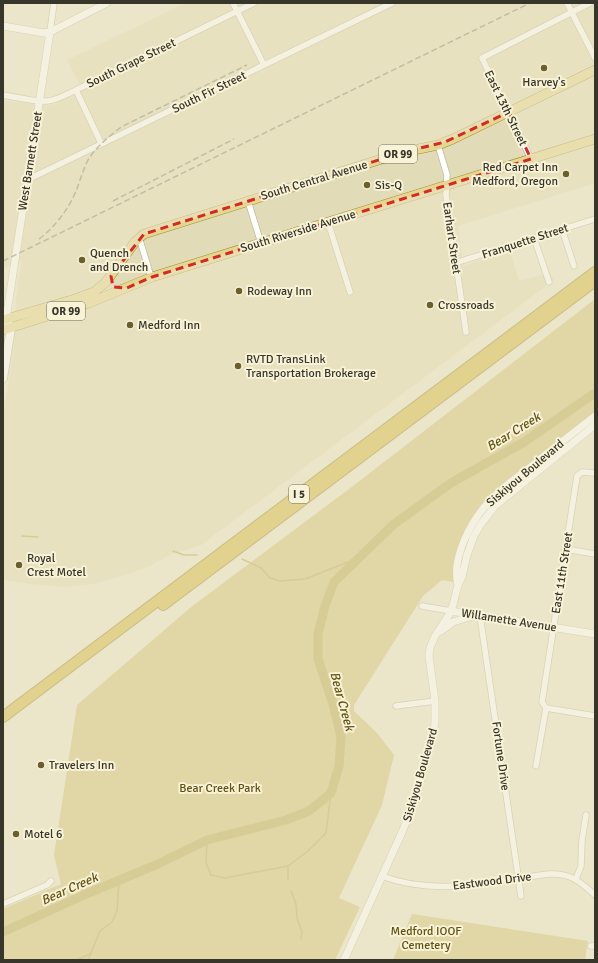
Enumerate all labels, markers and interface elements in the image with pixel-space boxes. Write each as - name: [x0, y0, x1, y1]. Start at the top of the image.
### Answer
- street label: South Grape Street: [84, 35, 178, 92]
- marker: Harvey's: [539, 63, 549, 73]
- street label: South Fir Street: [170, 68, 249, 117]
- street label: East 13th Street: [481, 68, 530, 149]
- place label: Harvey's: [522, 75, 566, 90]
- street label: West Barnett Street: [15, 110, 46, 212]
- road number: OR 99: [379, 145, 417, 163]
- street label: South Central Avenue: [259, 157, 369, 204]
- place label: Red Carpet Inn Medford, Oregon: [472, 160, 558, 189]
- marker: Red Carpet Inn Medford, Oregon: [561, 169, 571, 179]
- place label: Sis-Q: [375, 178, 402, 193]
- marker: Sis-Q: [362, 180, 372, 190]
- street label: Earhart Street: [439, 201, 464, 275]
- street label: South Riverside Avenue: [239, 207, 358, 256]
- street label: Franquette Street: [480, 220, 570, 263]
- place label: Quench and Drench: [90, 246, 148, 275]
- marker: Quench and Drench: [77, 255, 87, 265]
- place label: Rodeway Inn: [247, 284, 312, 299]
- marker: Rodeway Inn: [234, 286, 244, 296]
- place label: Crossroads: [438, 298, 494, 313]
- marker: Crossroads: [425, 300, 435, 310]
- road number: OR 99: [47, 302, 85, 320]
- place label: Medford Inn: [138, 318, 200, 333]
- marker: Medford Inn: [125, 320, 135, 330]
- place label: RVTD TransLink Transportation Brokerage: [246, 352, 376, 381]
- marker: RVTD TransLink Transportation Brokerage: [233, 361, 243, 371]
- water label: Bear Creek: [484, 408, 545, 455]
- street label: Siskiyou Boulevard: [483, 437, 567, 510]
- road number: I 5: [289, 485, 309, 503]
- street label: East 11th Street: [549, 531, 576, 615]
- place label: Royal Crest Motel: [27, 551, 86, 580]
- marker: Royal Crest Motel: [14, 560, 24, 570]
- street label: Willamette Avenue: [460, 606, 558, 635]
- water label: Bear Creek: [326, 670, 358, 734]
- street label: Fortune Drive: [488, 721, 513, 792]
- street label: Siskiyou Boulevard: [400, 727, 441, 824]
- place label: Travelers Inn: [49, 758, 114, 773]
- marker: Travelers Inn: [36, 760, 46, 770]
- park label: Bear Creek Park: [179, 781, 261, 796]
- place label: Motel 6: [24, 827, 63, 842]
- marker: Motel 6: [11, 829, 21, 839]
- water label: Bear Creek: [38, 869, 102, 909]
- street label: Eastwood Drive: [452, 869, 532, 894]
- park label: Medford IOOF Cemetery: [390, 924, 462, 953]

